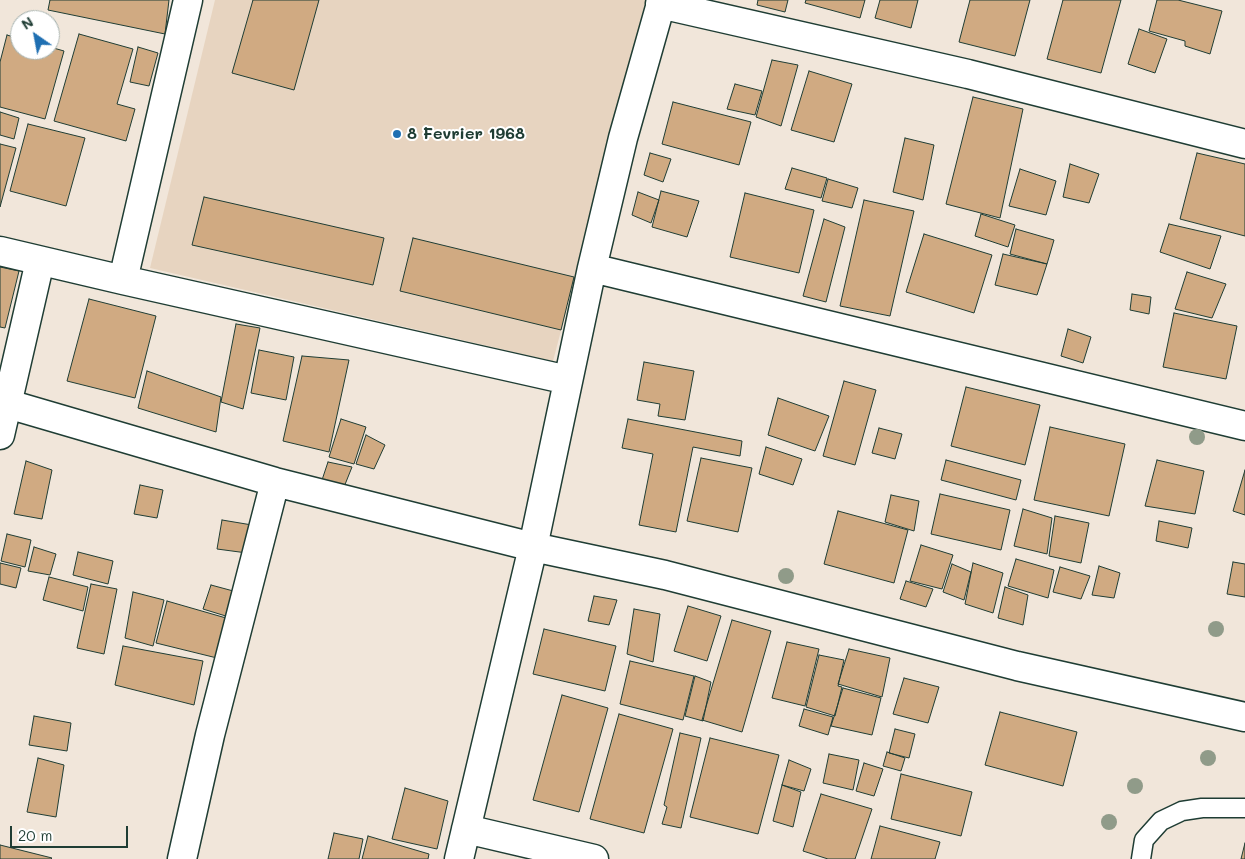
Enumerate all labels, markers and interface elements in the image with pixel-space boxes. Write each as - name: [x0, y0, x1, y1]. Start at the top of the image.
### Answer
- north arrow: [10, 10, 60, 60]
- text: N: [17, 12, 37, 34]
- place label: 8 Fevrier 1968: [407, 124, 525, 144]
- marker: 8 Fevrier 1968: [391, 128, 403, 140]
- scale bar: [12, 816, 130, 848]
- text: 20 m: [18, 825, 52, 845]

